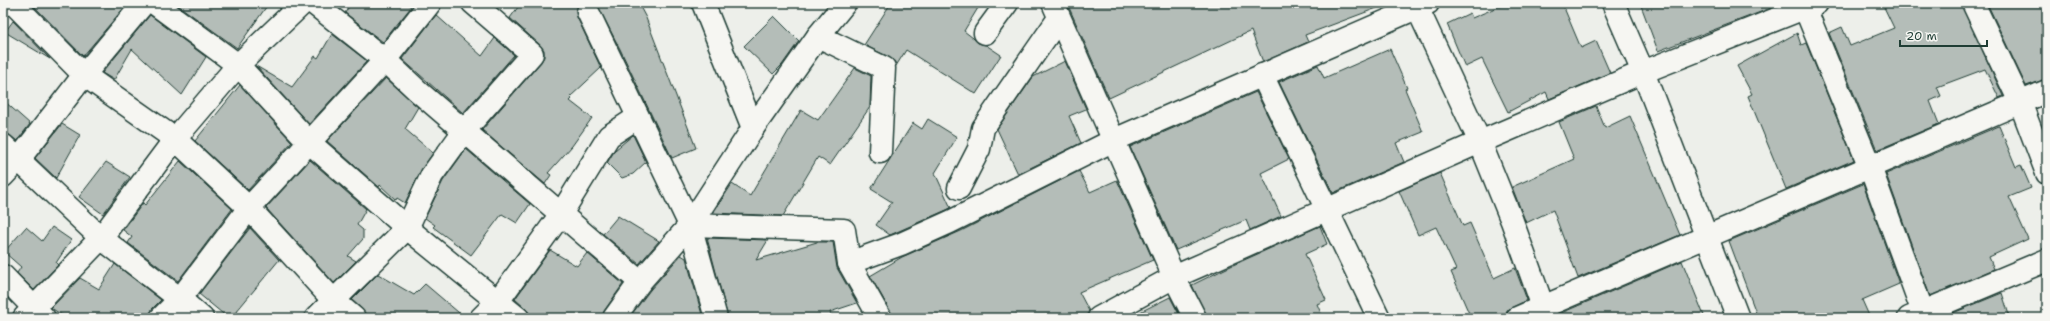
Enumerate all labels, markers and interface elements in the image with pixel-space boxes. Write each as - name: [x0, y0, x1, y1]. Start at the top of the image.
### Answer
- scale bar: [1900, 22, 1987, 48]
- text: 20 m: [1906, 28, 1937, 44]

